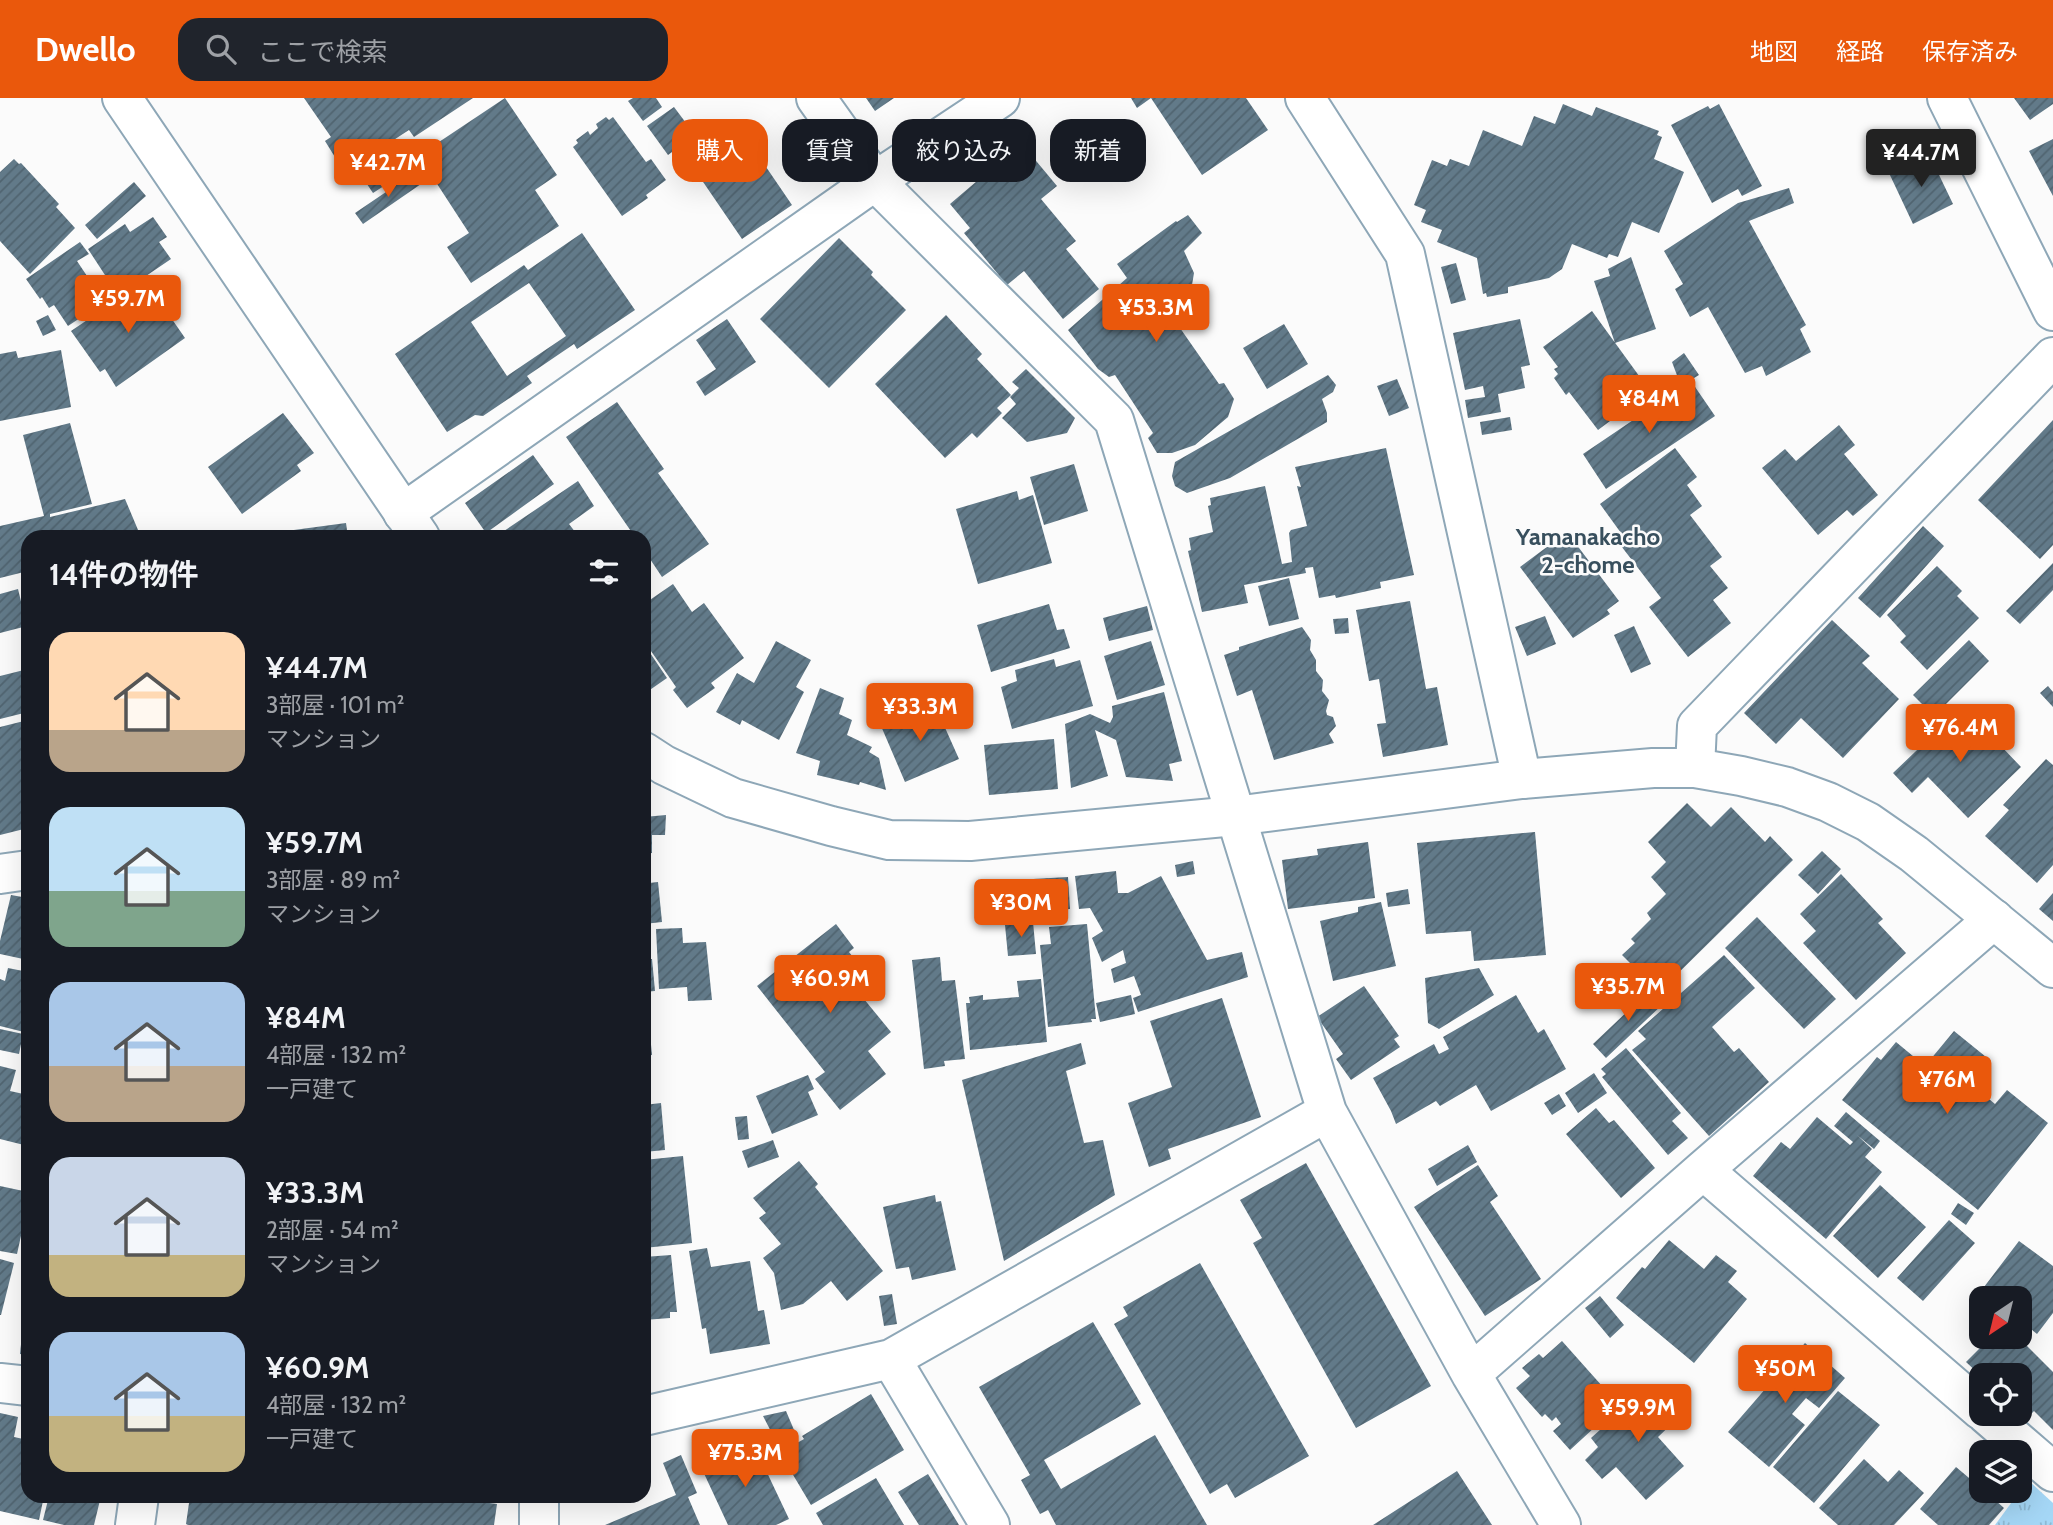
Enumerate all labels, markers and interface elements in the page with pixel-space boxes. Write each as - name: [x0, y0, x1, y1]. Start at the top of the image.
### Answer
- search box: [178, 18, 668, 81]
- text: Dwello: [35, 29, 136, 69]
- icon: search: [202, 30, 240, 68]
- text: ここで検索: [258, 36, 388, 68]
- text: 地図: [1750, 37, 1798, 66]
- text: 経路: [1836, 37, 1884, 66]
- text: 保存済み: [1922, 37, 2018, 66]
- chip: 購入: [672, 119, 768, 182]
- chip: 賃貸: [782, 119, 878, 182]
- chip: 絞り込み: [892, 119, 1036, 182]
- chip: 新着: [1050, 119, 1146, 182]
- pin: ¥44.7M: [1864, 130, 1978, 189]
- text: ¥44.7M: [1882, 138, 1960, 166]
- pin: ¥42.7M: [331, 140, 445, 199]
- text: ¥42.7M: [350, 148, 426, 176]
- pin: ¥59.7M: [71, 275, 185, 335]
- text: ¥59.7M: [91, 284, 165, 312]
- pin: ¥53.3M: [1099, 285, 1213, 344]
- text: ¥53.3M: [1118, 293, 1194, 321]
- pin: ¥84M: [1608, 376, 1690, 435]
- text: ¥84M: [1618, 384, 1680, 412]
- district label: Yamanakacho 2-chome: [1515, 522, 1660, 579]
- icon: filters: [585, 553, 623, 591]
- text: 14件の物件: [49, 556, 199, 593]
- text: ¥44.7M: [266, 649, 368, 686]
- icon: home: [105, 660, 189, 744]
- pin: ¥33.3M: [863, 684, 977, 743]
- text: 3部屋 · 101 m²: [266, 691, 404, 719]
- text: ¥33.3M: [882, 692, 958, 720]
- pin: ¥76.4M: [1903, 704, 2017, 764]
- text: ¥76.4M: [1922, 713, 1998, 741]
- text: マンション: [266, 725, 381, 753]
- text: ¥59.7M: [266, 824, 363, 861]
- icon: home: [105, 835, 189, 919]
- text: 3部屋 · 89 m²: [266, 866, 400, 894]
- pin: ¥30M: [980, 880, 1062, 939]
- text: ¥30M: [990, 888, 1052, 916]
- text: マンション: [266, 900, 381, 928]
- pin: ¥60.9M: [773, 956, 887, 1015]
- text: ¥60.9M: [790, 964, 870, 992]
- pin: ¥35.7M: [1571, 964, 1685, 1023]
- text: ¥35.7M: [1591, 972, 1665, 1000]
- text: ¥84M: [266, 999, 346, 1036]
- icon: home: [105, 1010, 189, 1094]
- text: 4部屋 · 132 m²: [266, 1041, 406, 1069]
- pin: ¥76M: [1906, 1056, 1988, 1116]
- text: ¥76M: [1918, 1065, 1976, 1093]
- text: 一戸建て: [266, 1075, 358, 1103]
- text: ¥33.3M: [266, 1174, 364, 1211]
- icon: home: [105, 1185, 189, 1269]
- text: 2部屋 · 54 m²: [266, 1216, 399, 1244]
- text: マンション: [266, 1250, 381, 1278]
- north arrow: [1969, 1286, 2032, 1349]
- map controls: [1969, 1286, 2032, 1503]
- pin: ¥50M: [1744, 1346, 1826, 1405]
- text: ¥60.9M: [266, 1349, 370, 1386]
- text: ¥50M: [1754, 1354, 1816, 1382]
- icon: home: [105, 1360, 189, 1444]
- button: locate: [1969, 1363, 2032, 1426]
- pin: ¥59.9M: [1581, 1384, 1695, 1444]
- text: 4部屋 · 132 m²: [266, 1391, 406, 1419]
- text: ¥59.9M: [1600, 1393, 1676, 1421]
- text: 一戸建て: [266, 1425, 358, 1453]
- pin: ¥75.3M: [688, 1430, 802, 1489]
- text: ¥75.3M: [708, 1438, 782, 1466]
- button: layers: [1969, 1440, 2032, 1503]

